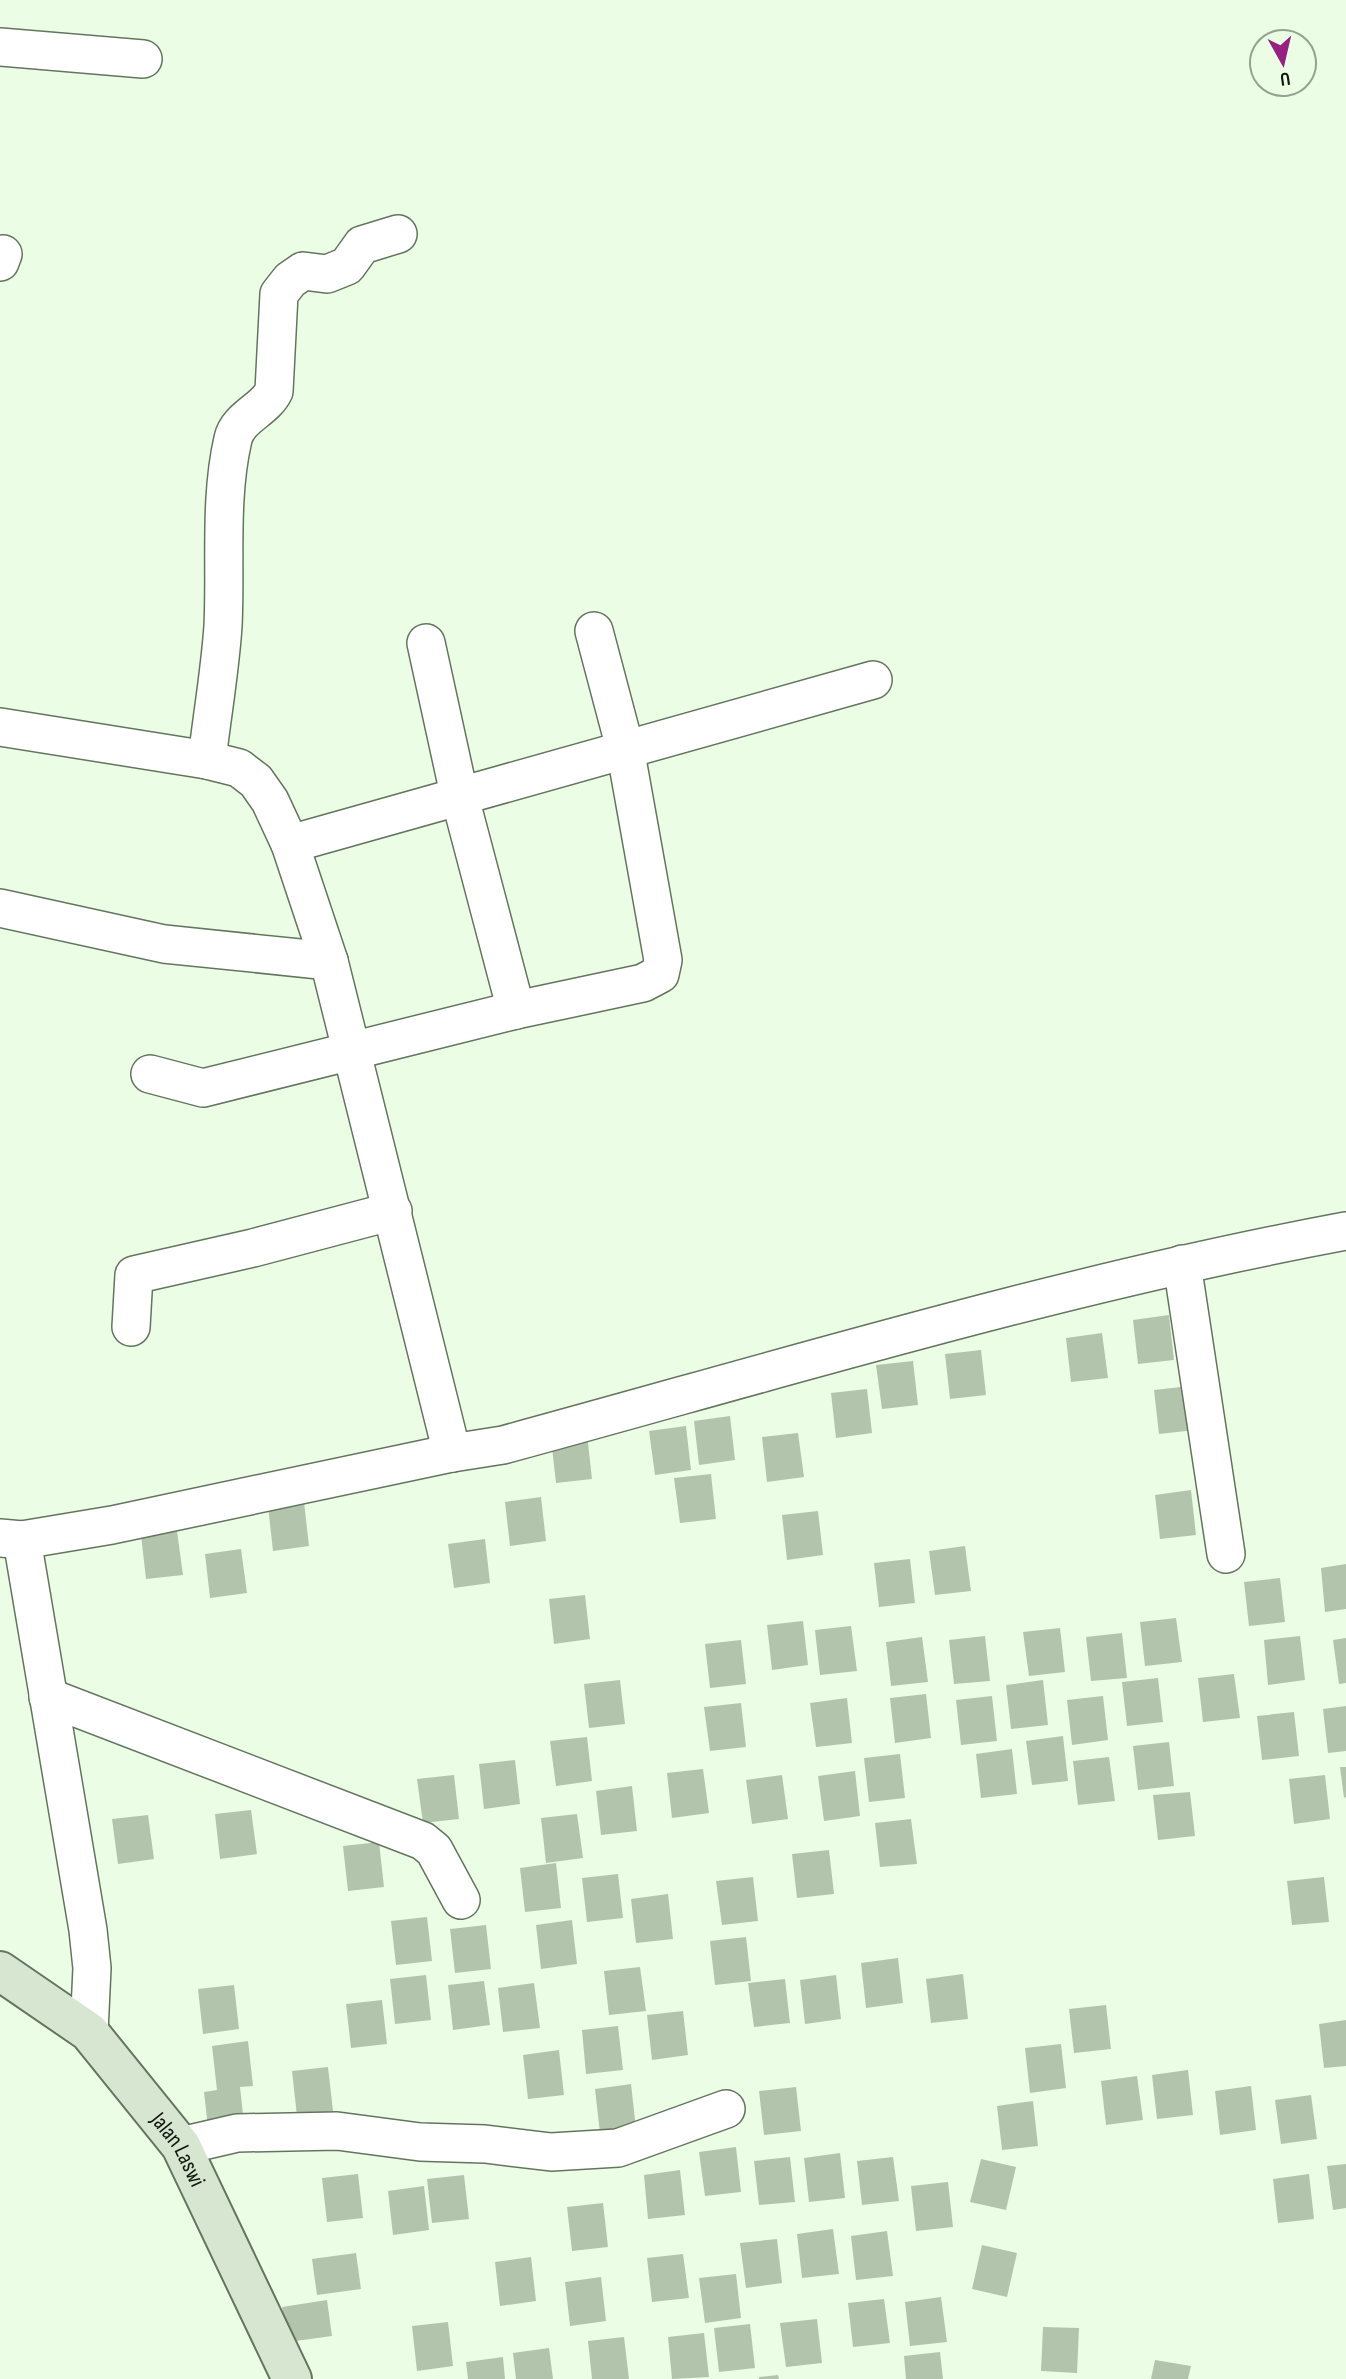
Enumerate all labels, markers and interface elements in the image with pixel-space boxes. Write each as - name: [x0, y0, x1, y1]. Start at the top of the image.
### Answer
- north arrow: [1248, 28, 1318, 98]
- text: U: [1279, 66, 1292, 90]
- street label: Jalan Laswi: [144, 2106, 211, 2191]

